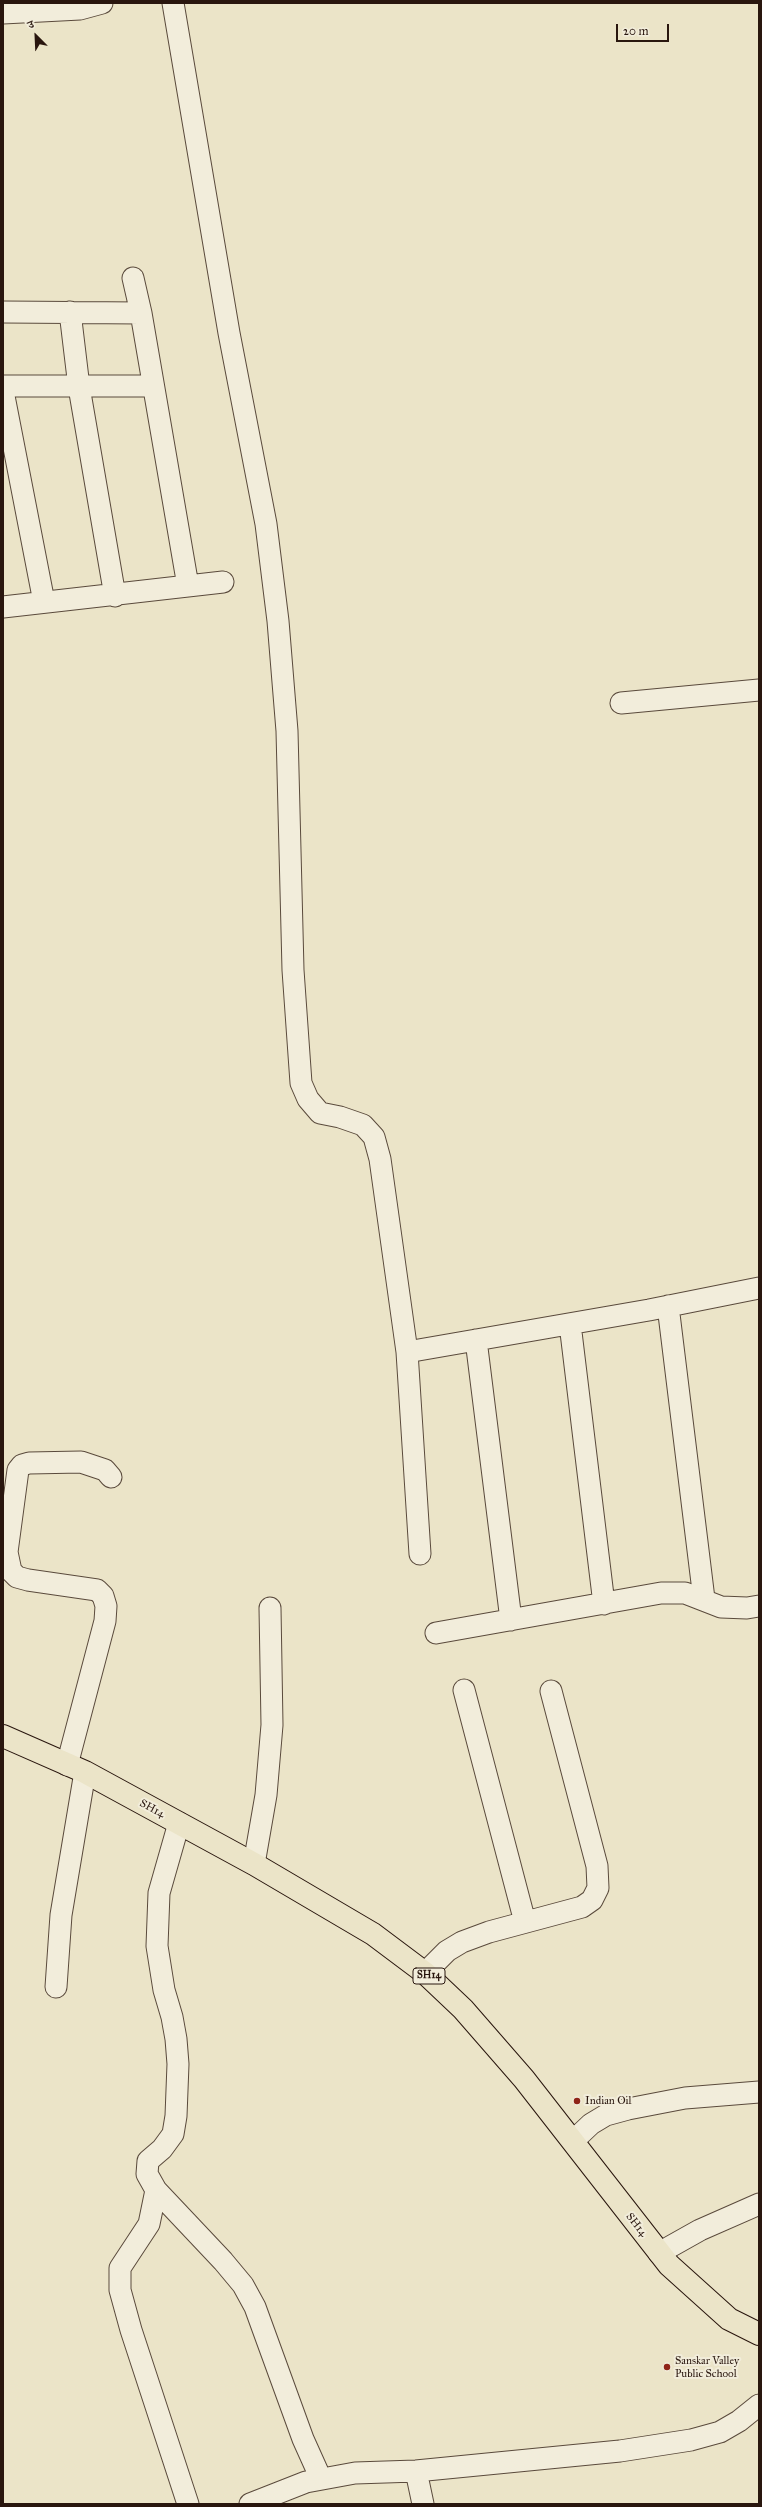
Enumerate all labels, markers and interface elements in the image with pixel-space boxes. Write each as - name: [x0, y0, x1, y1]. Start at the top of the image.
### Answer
- north arrow: [16, 16, 56, 56]
- scale bar: [618, 16, 671, 42]
- text: उ: [26, 18, 36, 32]
- text: 20 m: [623, 24, 649, 38]
- street label: SH14: [137, 1797, 167, 1821]
- road number: SH14: [413, 1968, 445, 1984]
- place label: Indian Oil: [585, 2094, 632, 2108]
- marker: Indian Oil: [572, 2096, 582, 2106]
- street label: SH14: [623, 2211, 649, 2239]
- place label: Sanskar Valley Public School: [675, 2354, 739, 2380]
- marker: Sanskar Valley Public School: [662, 2362, 672, 2372]

